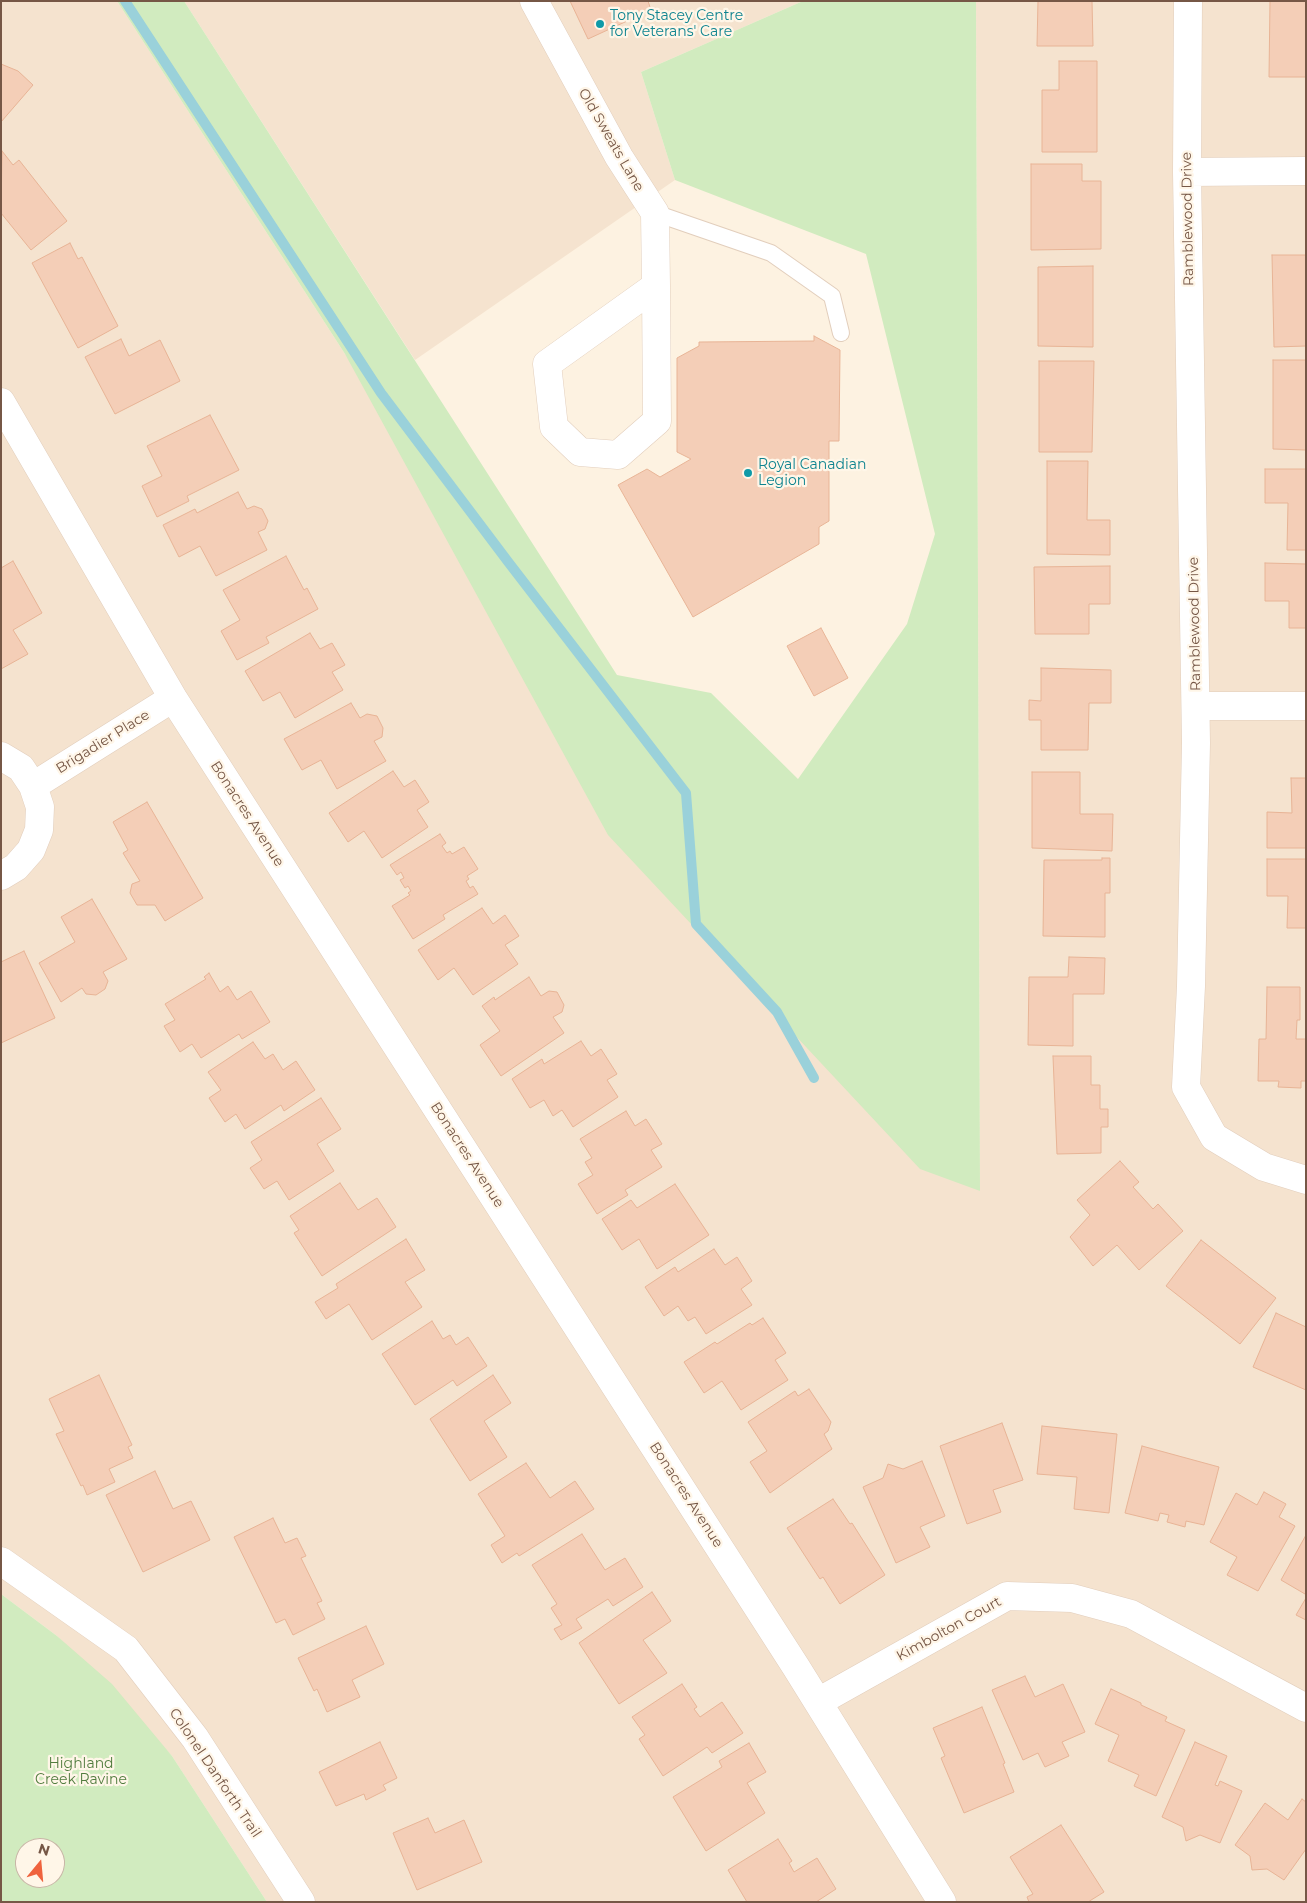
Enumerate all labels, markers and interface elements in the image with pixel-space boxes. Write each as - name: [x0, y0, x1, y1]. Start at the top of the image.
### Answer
- place label: Tony Stacey Centre for Veterans' Care: [610, 8, 743, 40]
- marker: Tony Stacey Centre for Veterans' Care: [594, 18, 606, 30]
- street label: Old Sweats Lane: [575, 85, 647, 195]
- street label: Ramblewood Drive: [1178, 152, 1198, 286]
- place label: Royal Canadian Legion: [758, 457, 866, 490]
- marker: Royal Canadian Legion: [742, 467, 754, 479]
- street label: Ramblewood Drive: [1185, 557, 1205, 691]
- street label: Brigadier Place: [53, 707, 153, 777]
- street label: Bonacres Avenue: [207, 758, 287, 870]
- street label: Bonacres Avenue: [427, 1099, 507, 1211]
- street label: Bonacres Avenue: [646, 1439, 726, 1551]
- street label: Kimbolton Court: [894, 1593, 1004, 1665]
- street label: Colonel Danforth Trail: [165, 1705, 265, 1841]
- park label: Highland Creek Ravine: [35, 1756, 127, 1788]
- north arrow: [15, 1838, 65, 1888]
- text: N: [36, 1839, 52, 1860]

